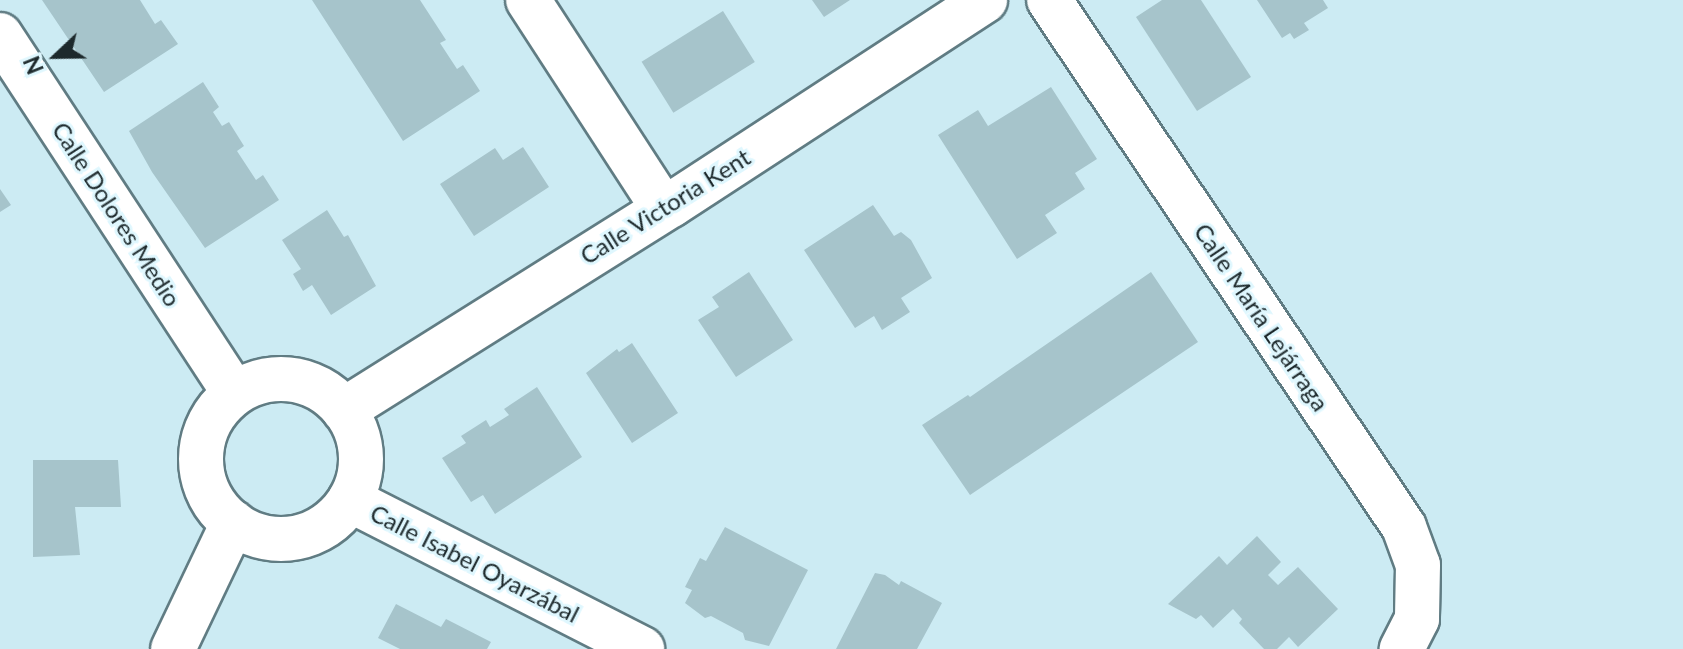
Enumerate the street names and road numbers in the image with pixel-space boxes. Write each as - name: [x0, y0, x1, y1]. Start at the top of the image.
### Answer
- street label: Calle Dolores Medio: [47, 116, 187, 312]
- street label: Calle Victoria Kent: [574, 142, 756, 270]
- street label: Calle María Lejárraga: [1189, 218, 1335, 416]
- street label: Calle Isabel Oyarzábal: [366, 498, 584, 628]

